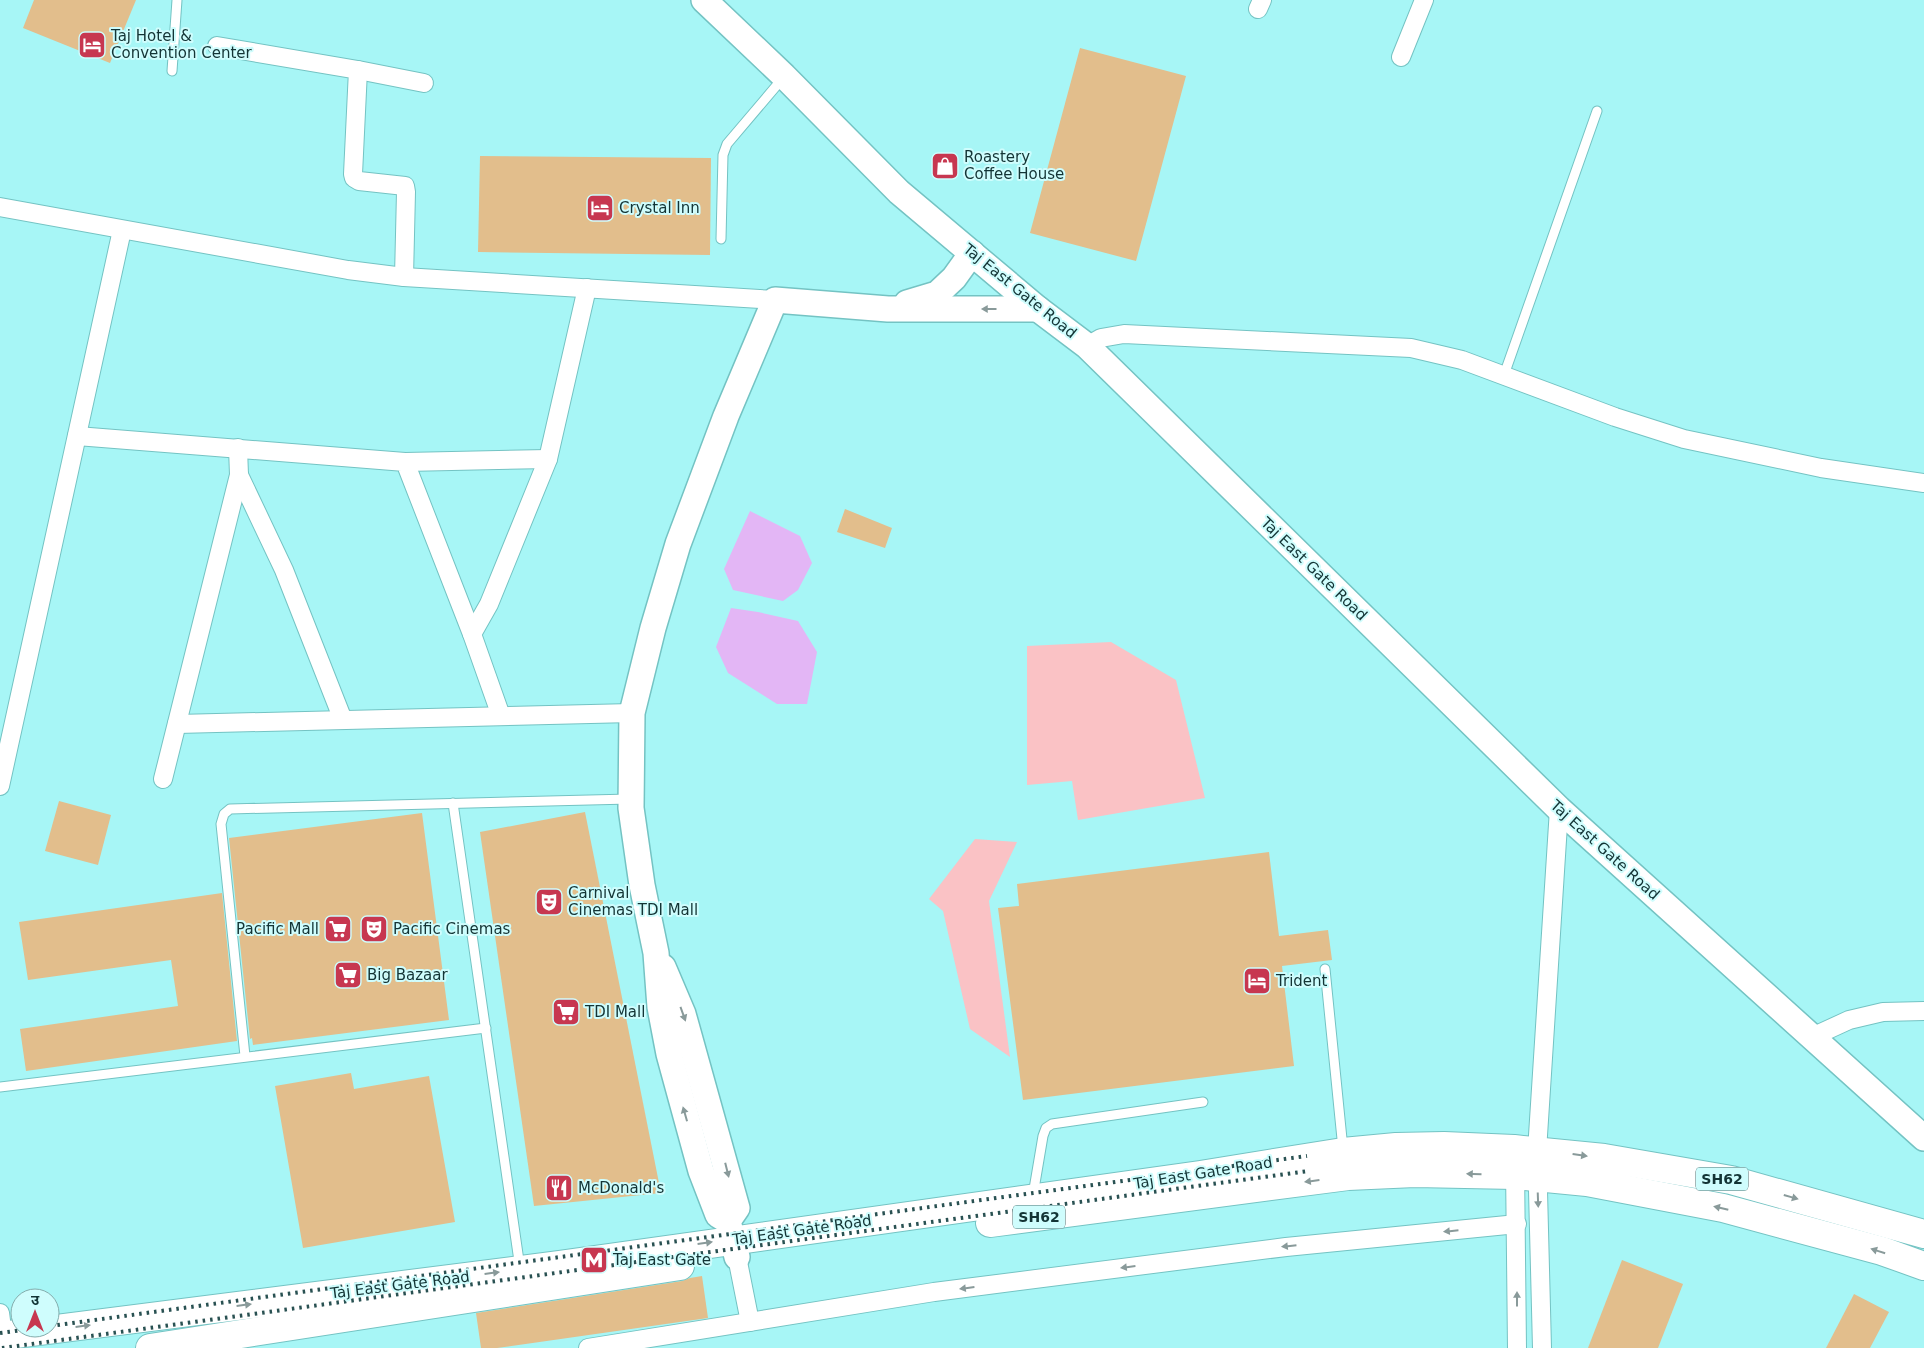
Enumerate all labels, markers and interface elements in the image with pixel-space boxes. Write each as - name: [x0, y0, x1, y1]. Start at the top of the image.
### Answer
- place label: Taj Hotel & Convention Center: [110, 27, 253, 62]
- hotel icon: Taj Hotel & Convention Center: [77, 30, 107, 60]
- place label: Roastery Coffee House: [964, 148, 1064, 183]
- shop icon: Roastery Coffee House: [930, 151, 960, 181]
- hotel icon: Crystal Inn: [585, 193, 615, 223]
- place label: Crystal Inn: [619, 199, 700, 217]
- street label: Taj East Gate Road: [959, 239, 1080, 342]
- one-way arrow: [981, 305, 997, 313]
- street label: Taj East Gate Road: [1257, 513, 1371, 624]
- street label: Taj East Gate Road: [1546, 796, 1663, 904]
- place label: Carnival Cinemas TDI Mall: [568, 884, 698, 919]
- theatre icon: Carnival Cinemas TDI Mall: [534, 887, 564, 917]
- supermarket icon: Pacific Mall: [323, 914, 353, 944]
- theatre icon: Pacific Cinemas: [359, 914, 389, 944]
- place label: Pacific Mall: [236, 920, 319, 938]
- place label: Pacific Cinemas: [393, 920, 511, 938]
- supermarket icon: Big Bazaar: [333, 960, 363, 990]
- place label: Big Bazaar: [367, 966, 448, 984]
- hotel icon: Trident: [1242, 966, 1272, 996]
- place label: Trident: [1275, 972, 1328, 990]
- supermarket icon: TDI Mall: [551, 997, 581, 1027]
- place label: TDI Mall: [584, 1003, 645, 1021]
- one-way arrow: [679, 1007, 687, 1022]
- one-way arrow: [681, 1106, 689, 1121]
- one-way arrow: [1573, 1151, 1589, 1159]
- street label: Taj East Gate Road: [1131, 1153, 1274, 1193]
- one-way arrow: [723, 1163, 731, 1178]
- road number: SH62: [1696, 1168, 1748, 1190]
- one-way arrow: [1466, 1170, 1482, 1178]
- restaurant icon: McDonald's: [544, 1173, 574, 1203]
- one-way arrow: [1304, 1177, 1320, 1185]
- place label: McDonald's: [578, 1179, 664, 1197]
- one-way arrow: [1534, 1192, 1542, 1208]
- one-way arrow: [1783, 1193, 1799, 1201]
- one-way arrow: [1714, 1204, 1729, 1212]
- road number: SH62: [1013, 1206, 1065, 1228]
- street label: Taj East Gate Road: [730, 1211, 873, 1249]
- one-way arrow: [1442, 1227, 1458, 1235]
- one-way arrow: [697, 1239, 713, 1247]
- one-way arrow: [1281, 1243, 1297, 1251]
- metro station icon: Taj East Gate: [579, 1245, 609, 1275]
- one-way arrow: [1870, 1246, 1885, 1254]
- place label: Taj East Gate: [612, 1251, 711, 1269]
- one-way arrow: [1119, 1263, 1135, 1271]
- street label: Taj East Gate Road: [328, 1268, 471, 1303]
- one-way arrow: [485, 1269, 501, 1277]
- one-way arrow: [958, 1284, 974, 1292]
- north arrow: [10, 1288, 60, 1338]
- one-way arrow: [1513, 1291, 1521, 1307]
- text: उ: [31, 1292, 40, 1308]
- one-way arrow: [237, 1301, 253, 1309]
- one-way arrow: [75, 1322, 91, 1330]

